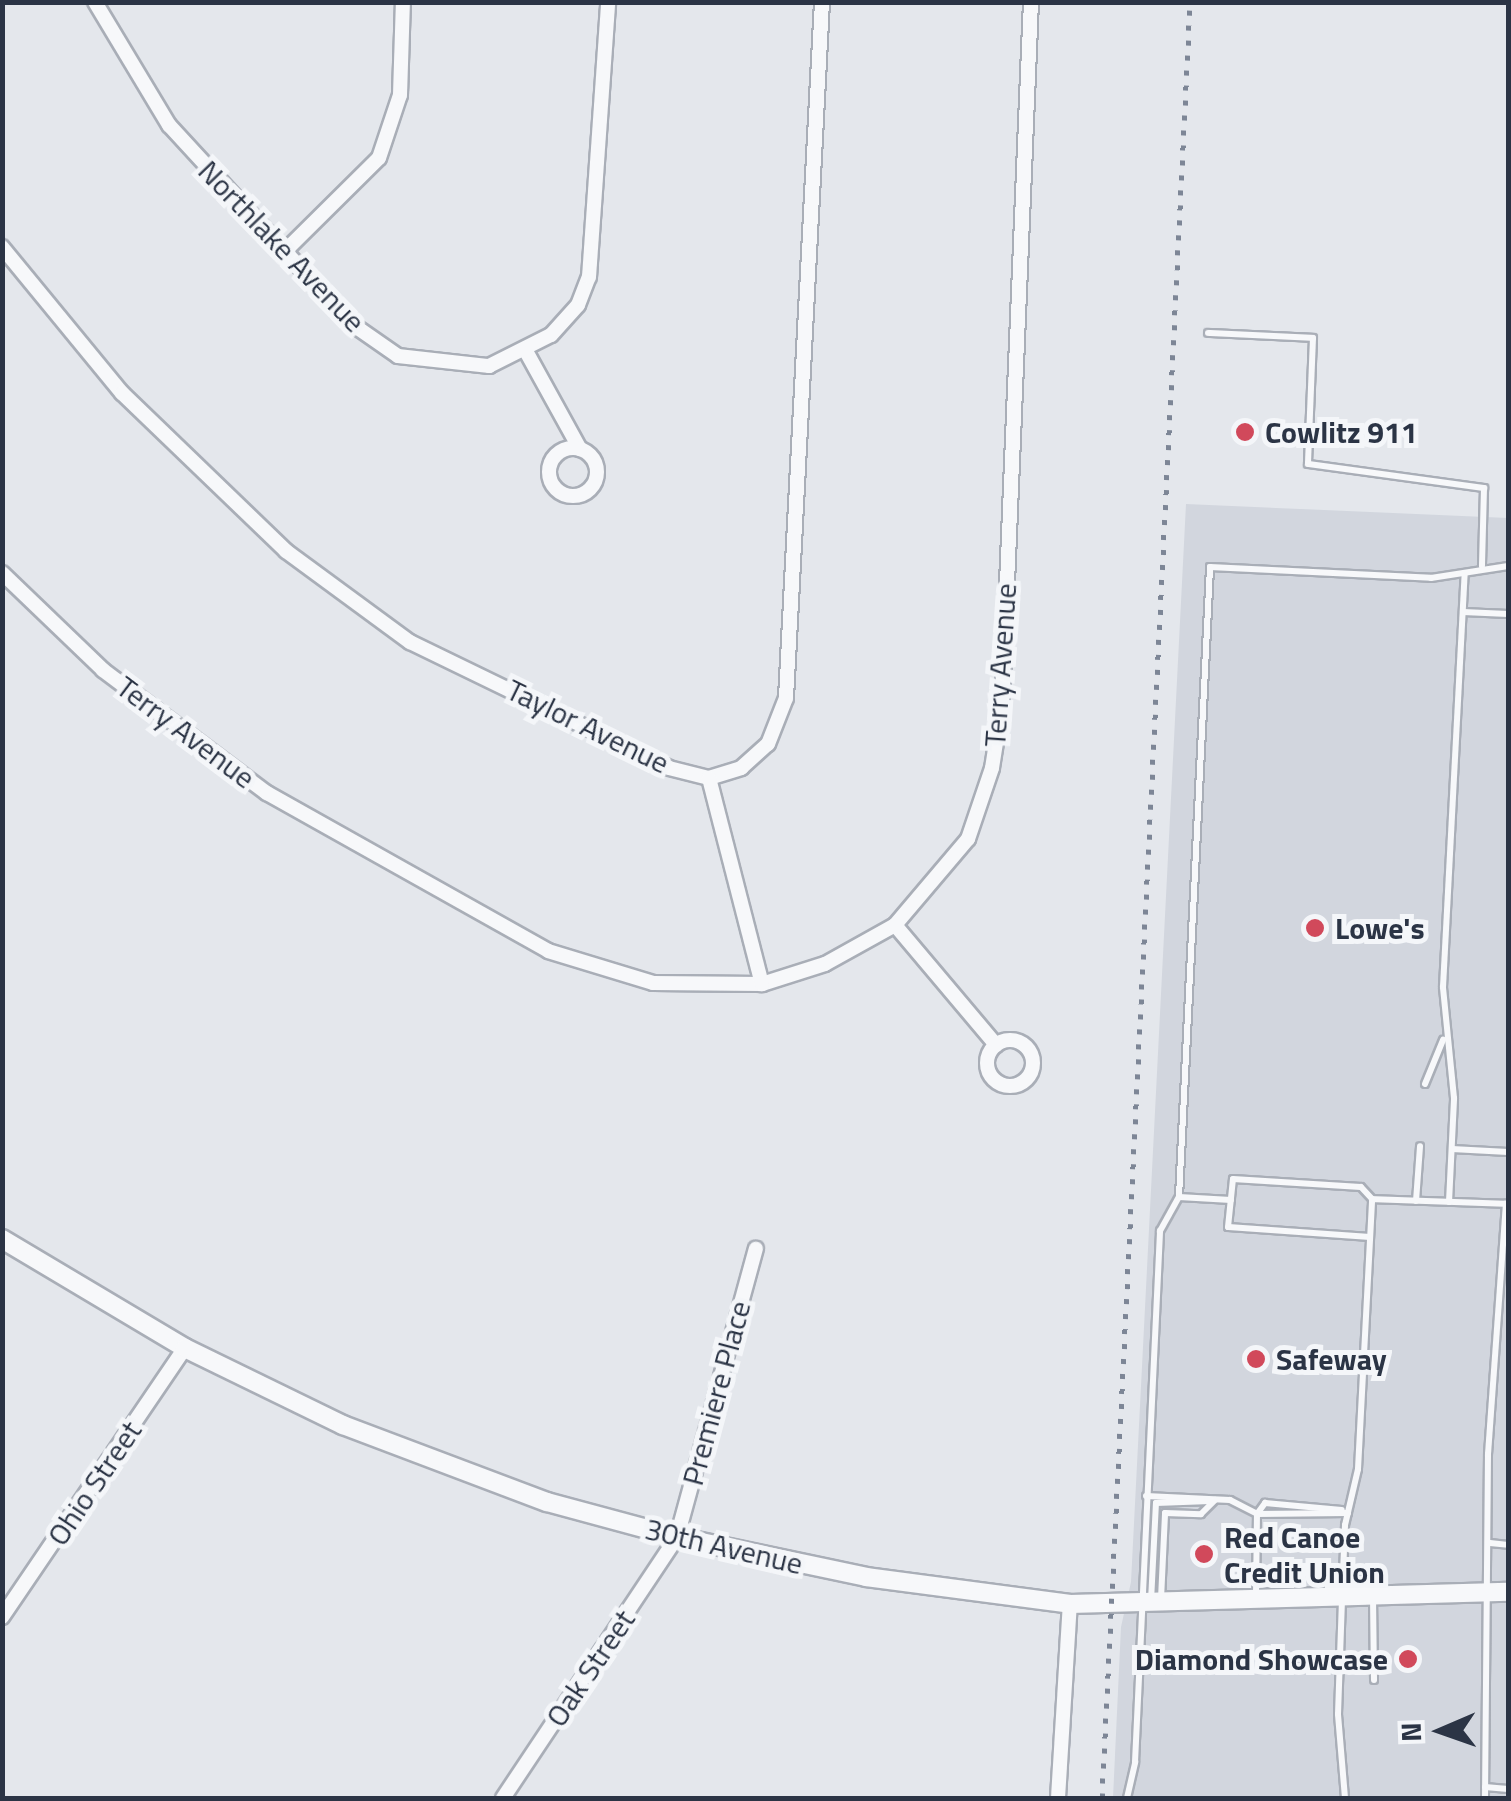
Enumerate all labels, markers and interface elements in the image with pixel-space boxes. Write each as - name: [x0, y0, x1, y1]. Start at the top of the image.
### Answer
- street label: Northlake Avenue: [191, 153, 373, 339]
- place label: Cowlitz 911: [1265, 414, 1418, 450]
- marker: Cowlitz 911: [1234, 421, 1256, 443]
- street label: Terry Avenue: [976, 582, 1024, 748]
- street label: Terry Avenue: [110, 668, 262, 796]
- street label: Taylor Avenue: [501, 671, 675, 781]
- place label: Lowe's: [1335, 910, 1425, 946]
- marker: Lowe's: [1304, 917, 1326, 939]
- street label: Premiere Place: [674, 1297, 758, 1489]
- place label: Safeway: [1276, 1341, 1387, 1377]
- marker: Safeway: [1245, 1348, 1267, 1370]
- street label: Ohio Street: [39, 1414, 149, 1552]
- street label: 30th Avenue: [642, 1510, 806, 1582]
- place label: Red Canoe Credit Union: [1224, 1519, 1385, 1590]
- marker: Red Canoe Credit Union: [1193, 1543, 1215, 1565]
- street label: Oak Street: [538, 1603, 642, 1733]
- place label: Diamond Showcase: [1135, 1641, 1388, 1677]
- marker: Diamond Showcase: [1397, 1648, 1419, 1670]
- north arrow: [1391, 1681, 1491, 1781]
- text: N: [1389, 1722, 1432, 1743]

